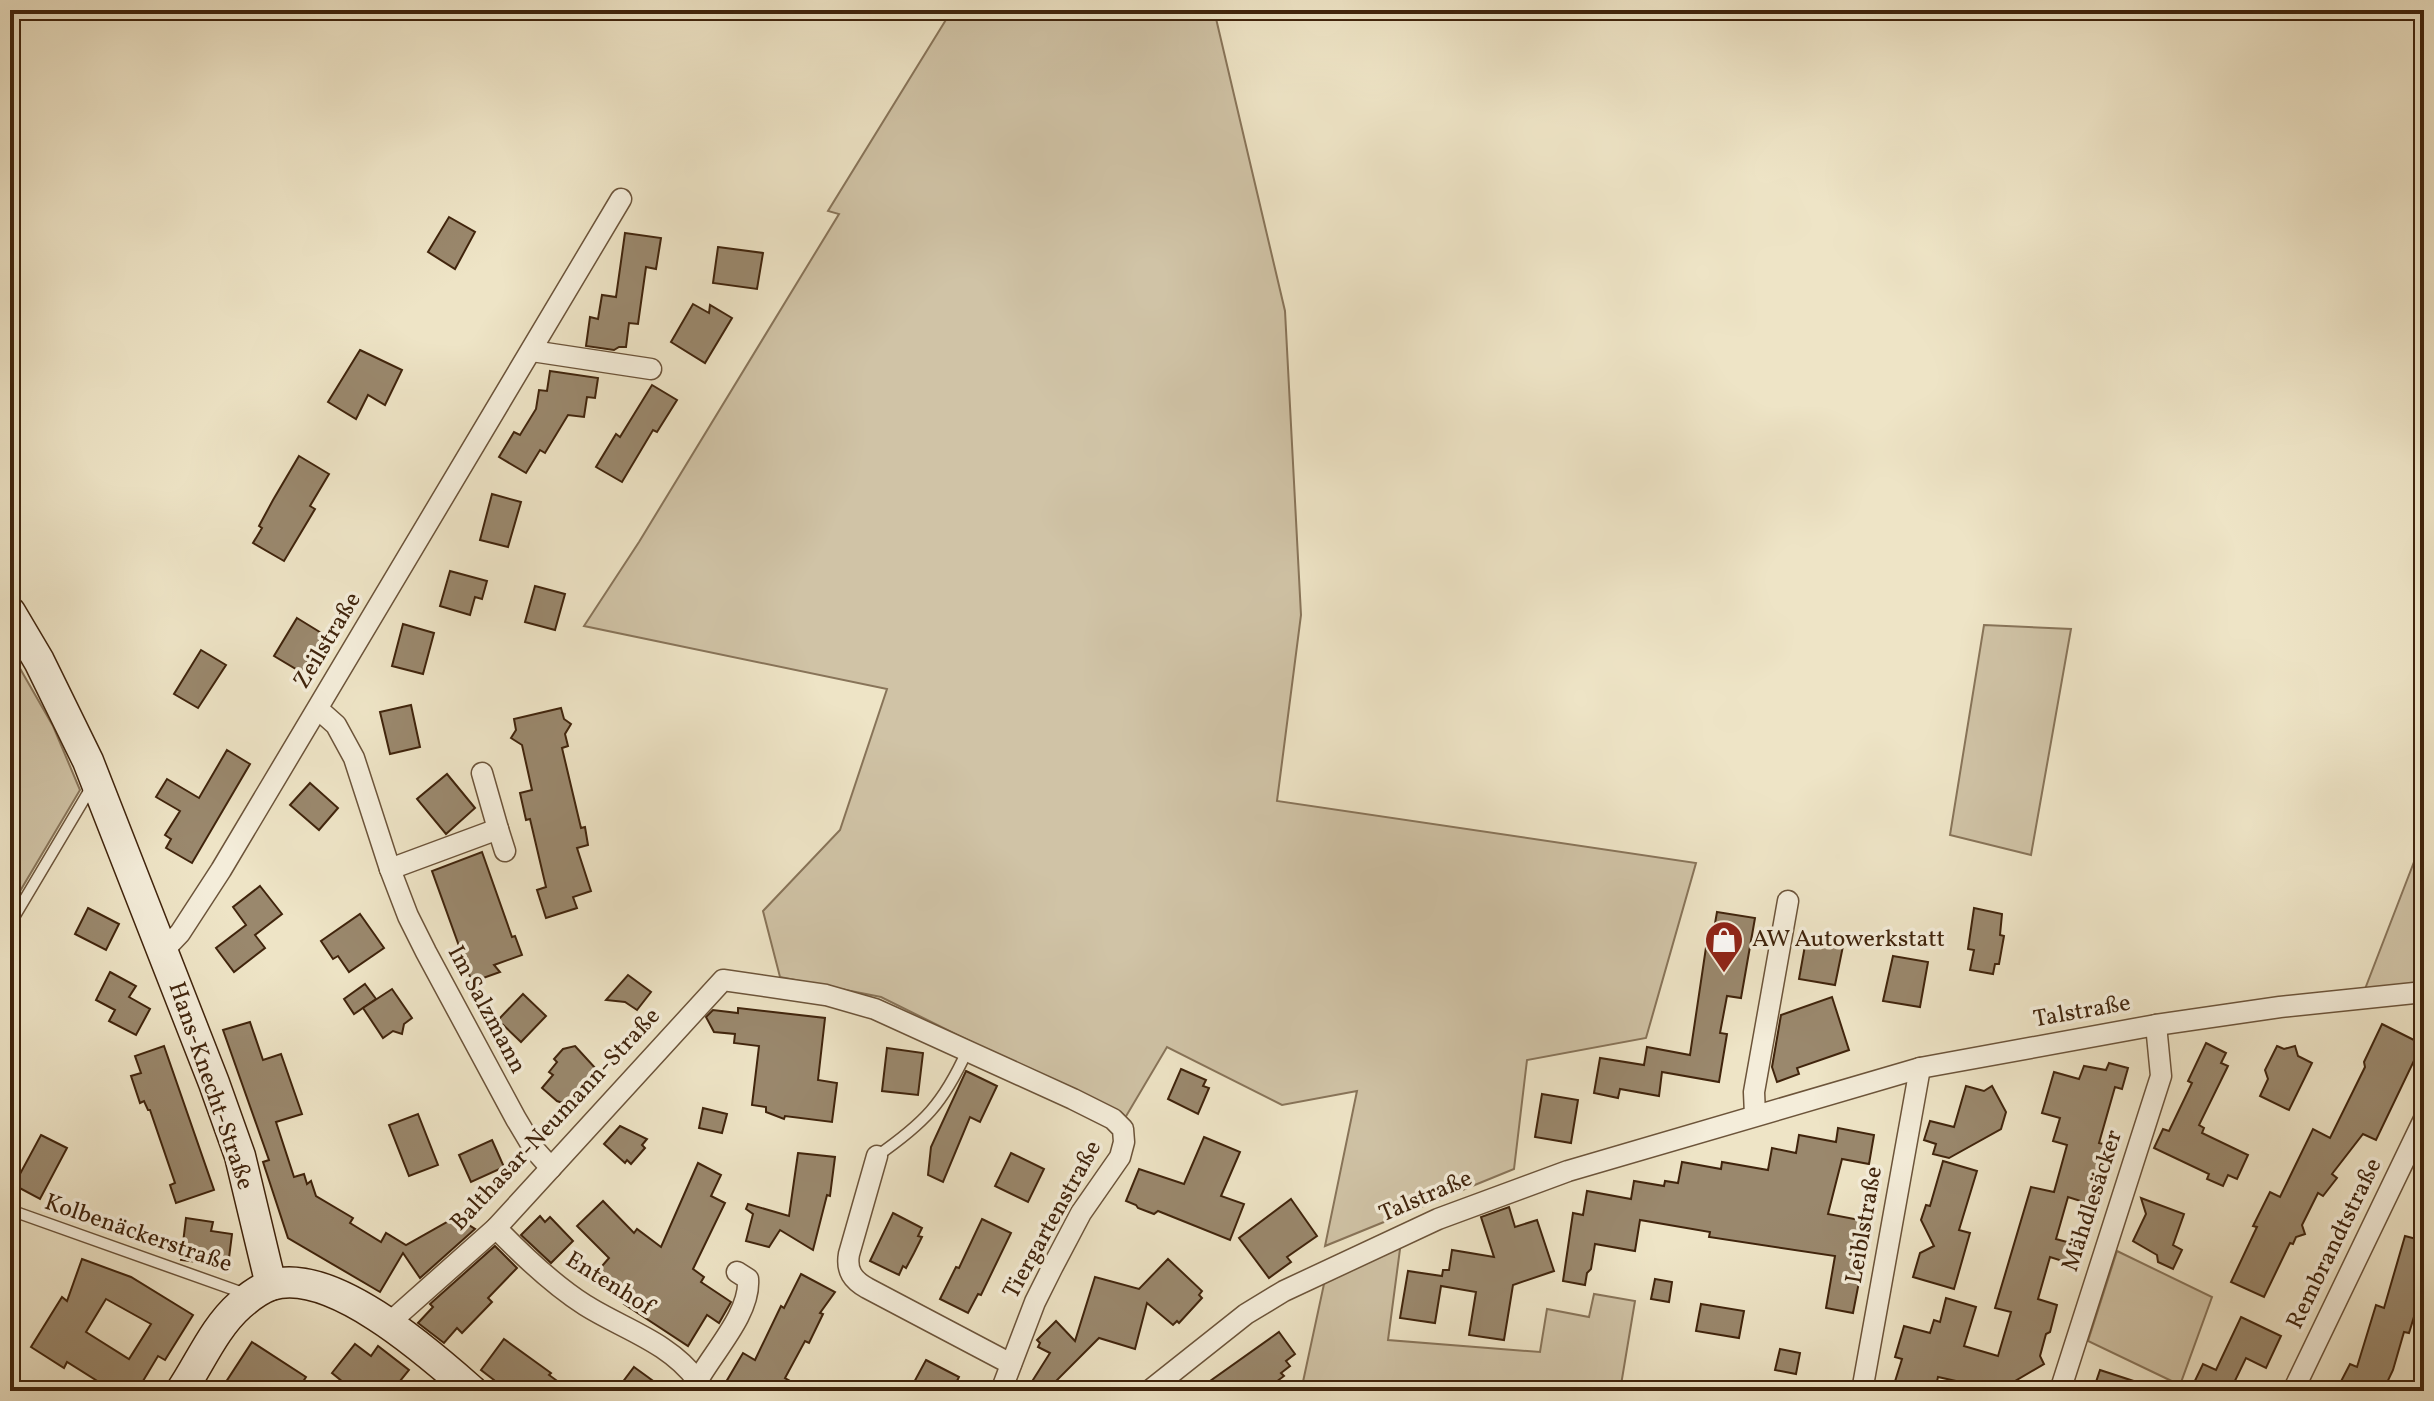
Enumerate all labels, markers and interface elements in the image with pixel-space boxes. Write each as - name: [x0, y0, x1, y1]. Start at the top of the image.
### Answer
- street label: Zeilstraße: [286, 586, 370, 696]
- shop icon: AW Autowerkstatt: [1703, 919, 1745, 974]
- place label: AW Autowerkstatt: [1752, 923, 1945, 957]
- street label: Im Salzmann: [438, 940, 534, 1080]
- street label: Hans-Knecht-Straße: [158, 978, 262, 1194]
- street label: Talstraße: [2031, 987, 2133, 1037]
- street label: Balthasar-Neumann-Straße: [443, 1001, 669, 1239]
- street label: Mähdlesäcker: [2054, 1126, 2132, 1276]
- street label: Tiergartenstraße: [995, 1135, 1111, 1305]
- street label: Rembrandtstraße: [2279, 1153, 2391, 1335]
- street label: Talstraße: [1374, 1162, 1478, 1232]
- street label: Leiblstraße: [1838, 1164, 1892, 1286]
- street label: Kolbenäckerstraße: [40, 1186, 236, 1282]
- street label: Entenhof: [558, 1244, 662, 1326]

